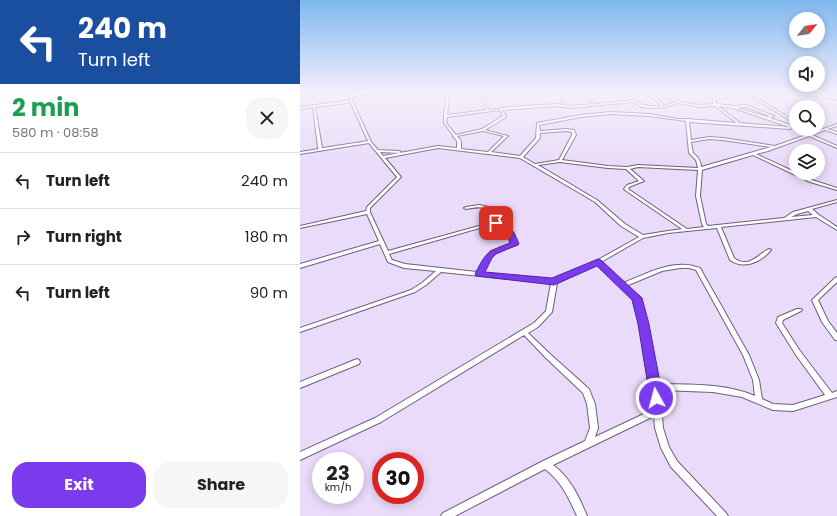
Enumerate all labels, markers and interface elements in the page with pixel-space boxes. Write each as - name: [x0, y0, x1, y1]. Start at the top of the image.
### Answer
- text: 240 m: [78, 9, 167, 48]
- north arrow: [789, 12, 825, 48]
- map controls: [789, 12, 825, 180]
- icon: left: [12, 16, 64, 68]
- text: Turn left: [78, 47, 150, 72]
- button: sound: [789, 56, 825, 92]
- text: 2 min: [12, 91, 79, 124]
- button: close: [246, 97, 288, 139]
- button: search: [789, 100, 825, 136]
- text: 580 m · 08:58: [12, 123, 99, 142]
- button: layers: [789, 144, 825, 180]
- icon: left: [12, 170, 34, 192]
- text: Turn left: [46, 170, 110, 191]
- text: 240 m: [241, 170, 288, 191]
- pin: [479, 206, 513, 240]
- icon: arrive: [485, 212, 507, 234]
- icon: right: [12, 226, 34, 248]
- text: Turn right: [46, 226, 122, 247]
- text: 180 m: [245, 226, 288, 247]
- icon: left: [12, 282, 34, 304]
- text: Turn left: [46, 282, 110, 303]
- text: 90 m: [250, 282, 288, 303]
- position arrow: [635, 377, 677, 419]
- speed limit sign: 30: [372, 452, 424, 504]
- text: 23: [326, 459, 350, 487]
- button: Exit: [12, 462, 146, 508]
- button: Share: [154, 462, 288, 508]
- text: km/h: [325, 480, 351, 495]

